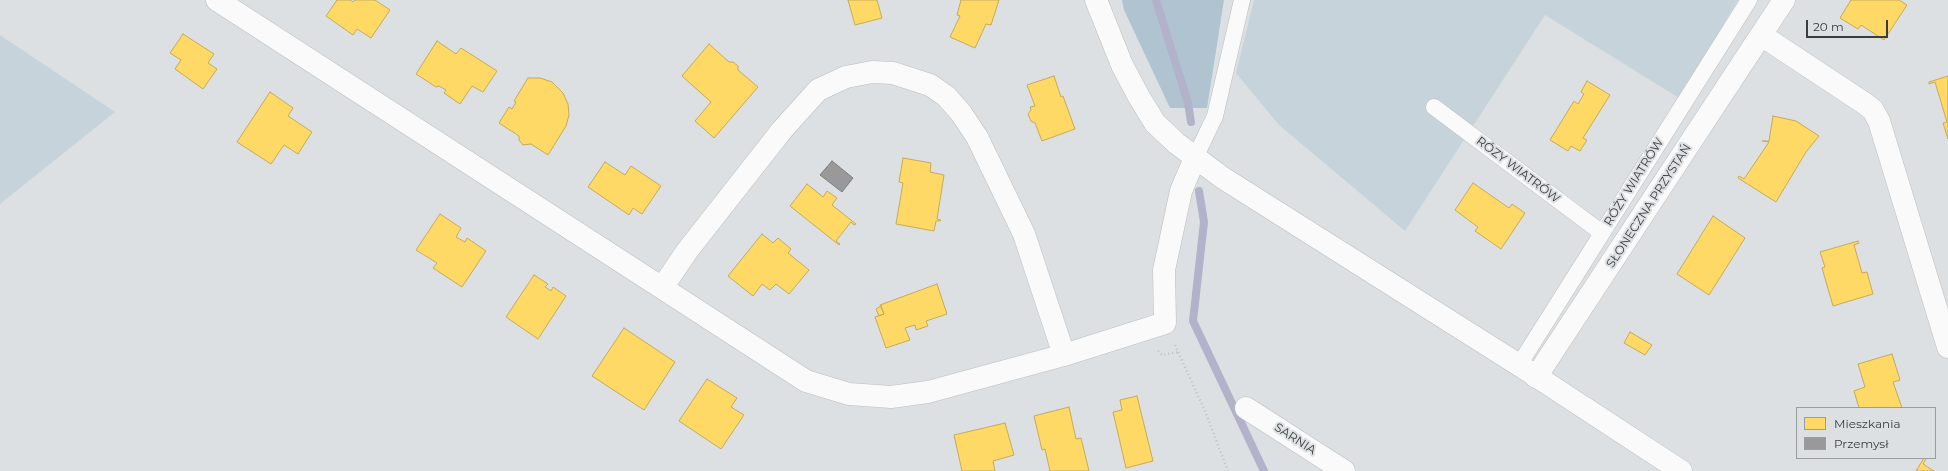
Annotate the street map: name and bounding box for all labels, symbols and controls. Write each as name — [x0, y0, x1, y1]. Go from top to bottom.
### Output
scale bar — [1808, 12, 1890, 38]
text: 20 m — [1813, 19, 1844, 34]
street label: RÓZY WIATRÓW — [1473, 134, 1563, 206]
street label: RÓŻY WIATRÓW — [1601, 135, 1667, 229]
street label: SŁONECZNA PRZYSTAŃ — [1604, 141, 1694, 271]
legend — [1796, 407, 1936, 459]
text: Mieszkania — [1834, 416, 1900, 431]
street label: SARNIA — [1272, 420, 1318, 458]
text: Przemysł — [1834, 436, 1889, 451]

